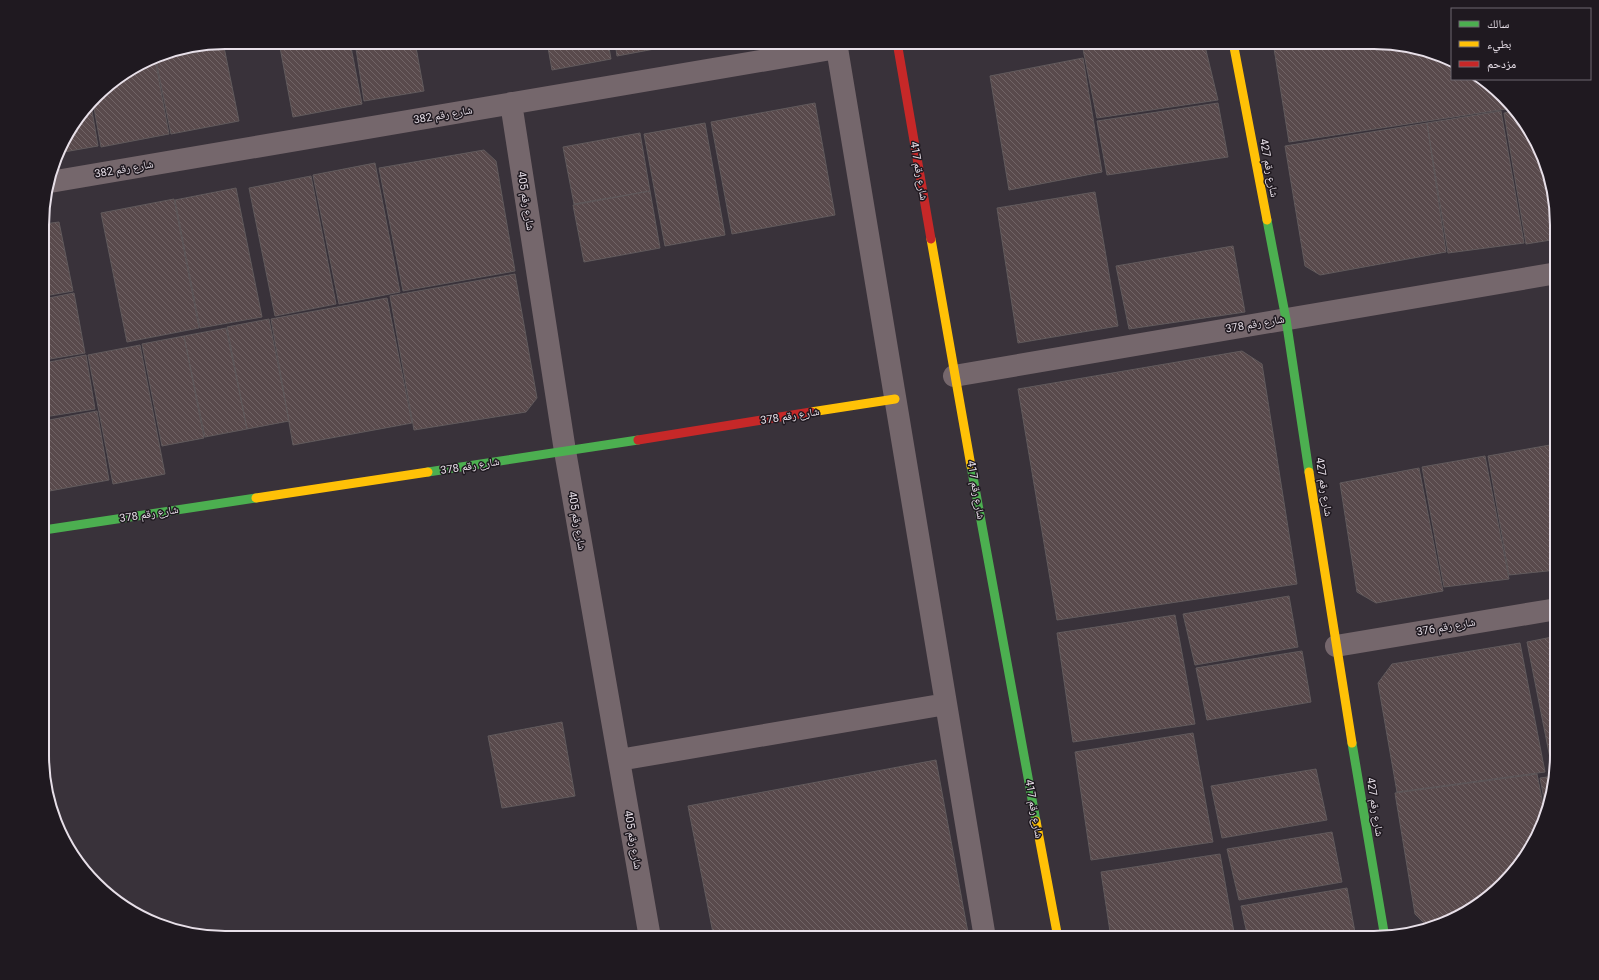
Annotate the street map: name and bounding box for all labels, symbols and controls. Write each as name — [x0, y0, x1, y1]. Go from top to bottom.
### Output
legend — [1451, 8, 1591, 80]
text: سالك — [1487, 17, 1509, 31]
text: بطيء — [1487, 37, 1511, 54]
text: مزدحم — [1487, 57, 1516, 72]
street label: شارع رقم 382 — [413, 103, 474, 128]
street label: شارع رقم 427 — [1256, 138, 1281, 199]
street label: شارع رقم 417 — [906, 141, 931, 202]
street label: شارع رقم 382 — [94, 157, 155, 182]
street label: شارع رقم 405 — [514, 171, 537, 232]
street label: شارع رقم 378 — [1225, 312, 1286, 337]
street label: شارع رقم 378 — [760, 405, 821, 428]
street label: شارع رقم 378 — [440, 455, 501, 478]
street label: شارع رقم 427 — [1312, 457, 1335, 518]
street label: شارع رقم 417 — [963, 460, 988, 521]
street label: شارع رقم 405 — [564, 491, 589, 552]
street label: شارع رقم 378 — [119, 503, 180, 526]
street label: شارع رقم 376 — [1416, 615, 1477, 640]
street label: شارع رقم 427 — [1363, 777, 1386, 838]
street label: شارع رقم 417 — [1021, 779, 1046, 840]
street label: شارع رقم 405 — [620, 810, 645, 871]

